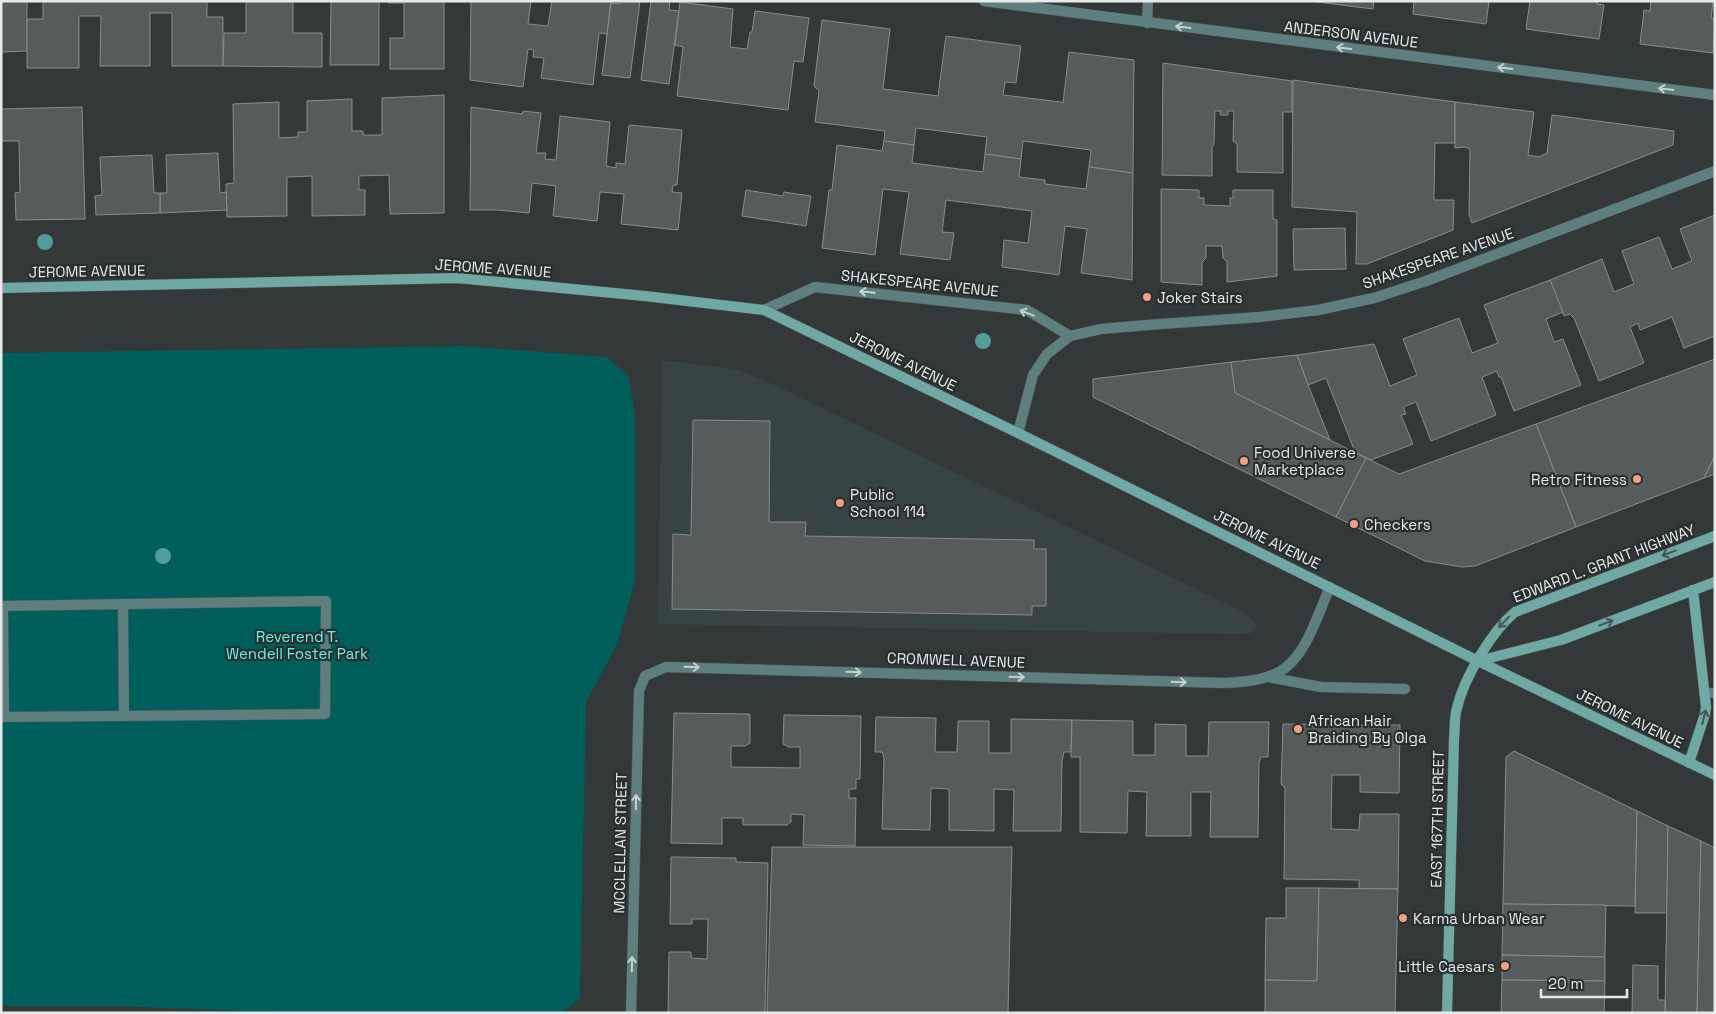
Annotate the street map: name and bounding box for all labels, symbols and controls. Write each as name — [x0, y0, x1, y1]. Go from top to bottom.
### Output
street label: ANDERSON AVENUE — [1283, 16, 1419, 52]
one-way arrow — [1175, 22, 1191, 32]
one-way arrow — [1336, 43, 1352, 53]
one-way arrow — [1498, 63, 1514, 73]
one-way arrow — [1659, 84, 1675, 94]
street label: SHAKESPEARE AVENUE — [1360, 223, 1516, 293]
street label: JEROME AVENUE — [434, 254, 552, 282]
street label: JEROME AVENUE — [28, 260, 146, 282]
street label: SHAKESPEARE AVENUE — [840, 265, 1000, 301]
one-way arrow — [859, 288, 875, 297]
place label: Joker Stairs — [1157, 288, 1243, 307]
marker: Joker Stairs — [1141, 291, 1153, 303]
one-way arrow — [1020, 307, 1035, 317]
street label: JEROME AVENUE — [846, 327, 960, 395]
place label: Food Universe Marketplace — [1254, 443, 1356, 479]
marker: Food Universe Marketplace — [1238, 455, 1250, 467]
place label: Retro Fitness — [1531, 470, 1627, 489]
marker: Retro Fitness — [1631, 473, 1643, 485]
place label: Public School 114 — [850, 485, 925, 521]
marker: Public School 114 — [834, 497, 846, 509]
street label: JEROME AVENUE — [1210, 505, 1324, 573]
place label: Checkers — [1364, 515, 1431, 534]
marker: Checkers — [1348, 518, 1360, 530]
street label: EDWARD L. GRANT HIGHWAY — [1510, 519, 1698, 607]
one-way arrow — [1662, 549, 1677, 558]
one-way arrow — [1498, 616, 1510, 629]
one-way arrow — [1598, 618, 1613, 627]
park label: Reverend T. Wendell Foster Park — [226, 627, 368, 663]
street label: CROMWELL AVENUE — [887, 648, 1025, 672]
one-way arrow — [684, 663, 700, 672]
one-way arrow — [846, 667, 862, 677]
one-way arrow — [1008, 672, 1025, 682]
one-way arrow — [1171, 677, 1187, 686]
street label: JEROME AVENUE — [1573, 684, 1687, 752]
one-way arrow — [1700, 709, 1709, 725]
place label: African Hair Braiding By Olga — [1308, 711, 1427, 747]
marker: African Hair Braiding By Olga — [1292, 723, 1304, 735]
street label: EAST 167TH STREET — [1426, 750, 1448, 888]
street label: MCCLELLAN STREET — [609, 772, 631, 914]
one-way arrow — [631, 794, 641, 810]
place label: Karma Urban Wear — [1413, 909, 1545, 928]
marker: Karma Urban Wear — [1397, 912, 1409, 924]
one-way arrow — [627, 956, 637, 972]
place label: Little Caesars — [1398, 957, 1495, 976]
marker: Little Caesars — [1499, 960, 1511, 972]
scale bar — [1541, 966, 1627, 998]
text: 20 m — [1548, 974, 1583, 993]

